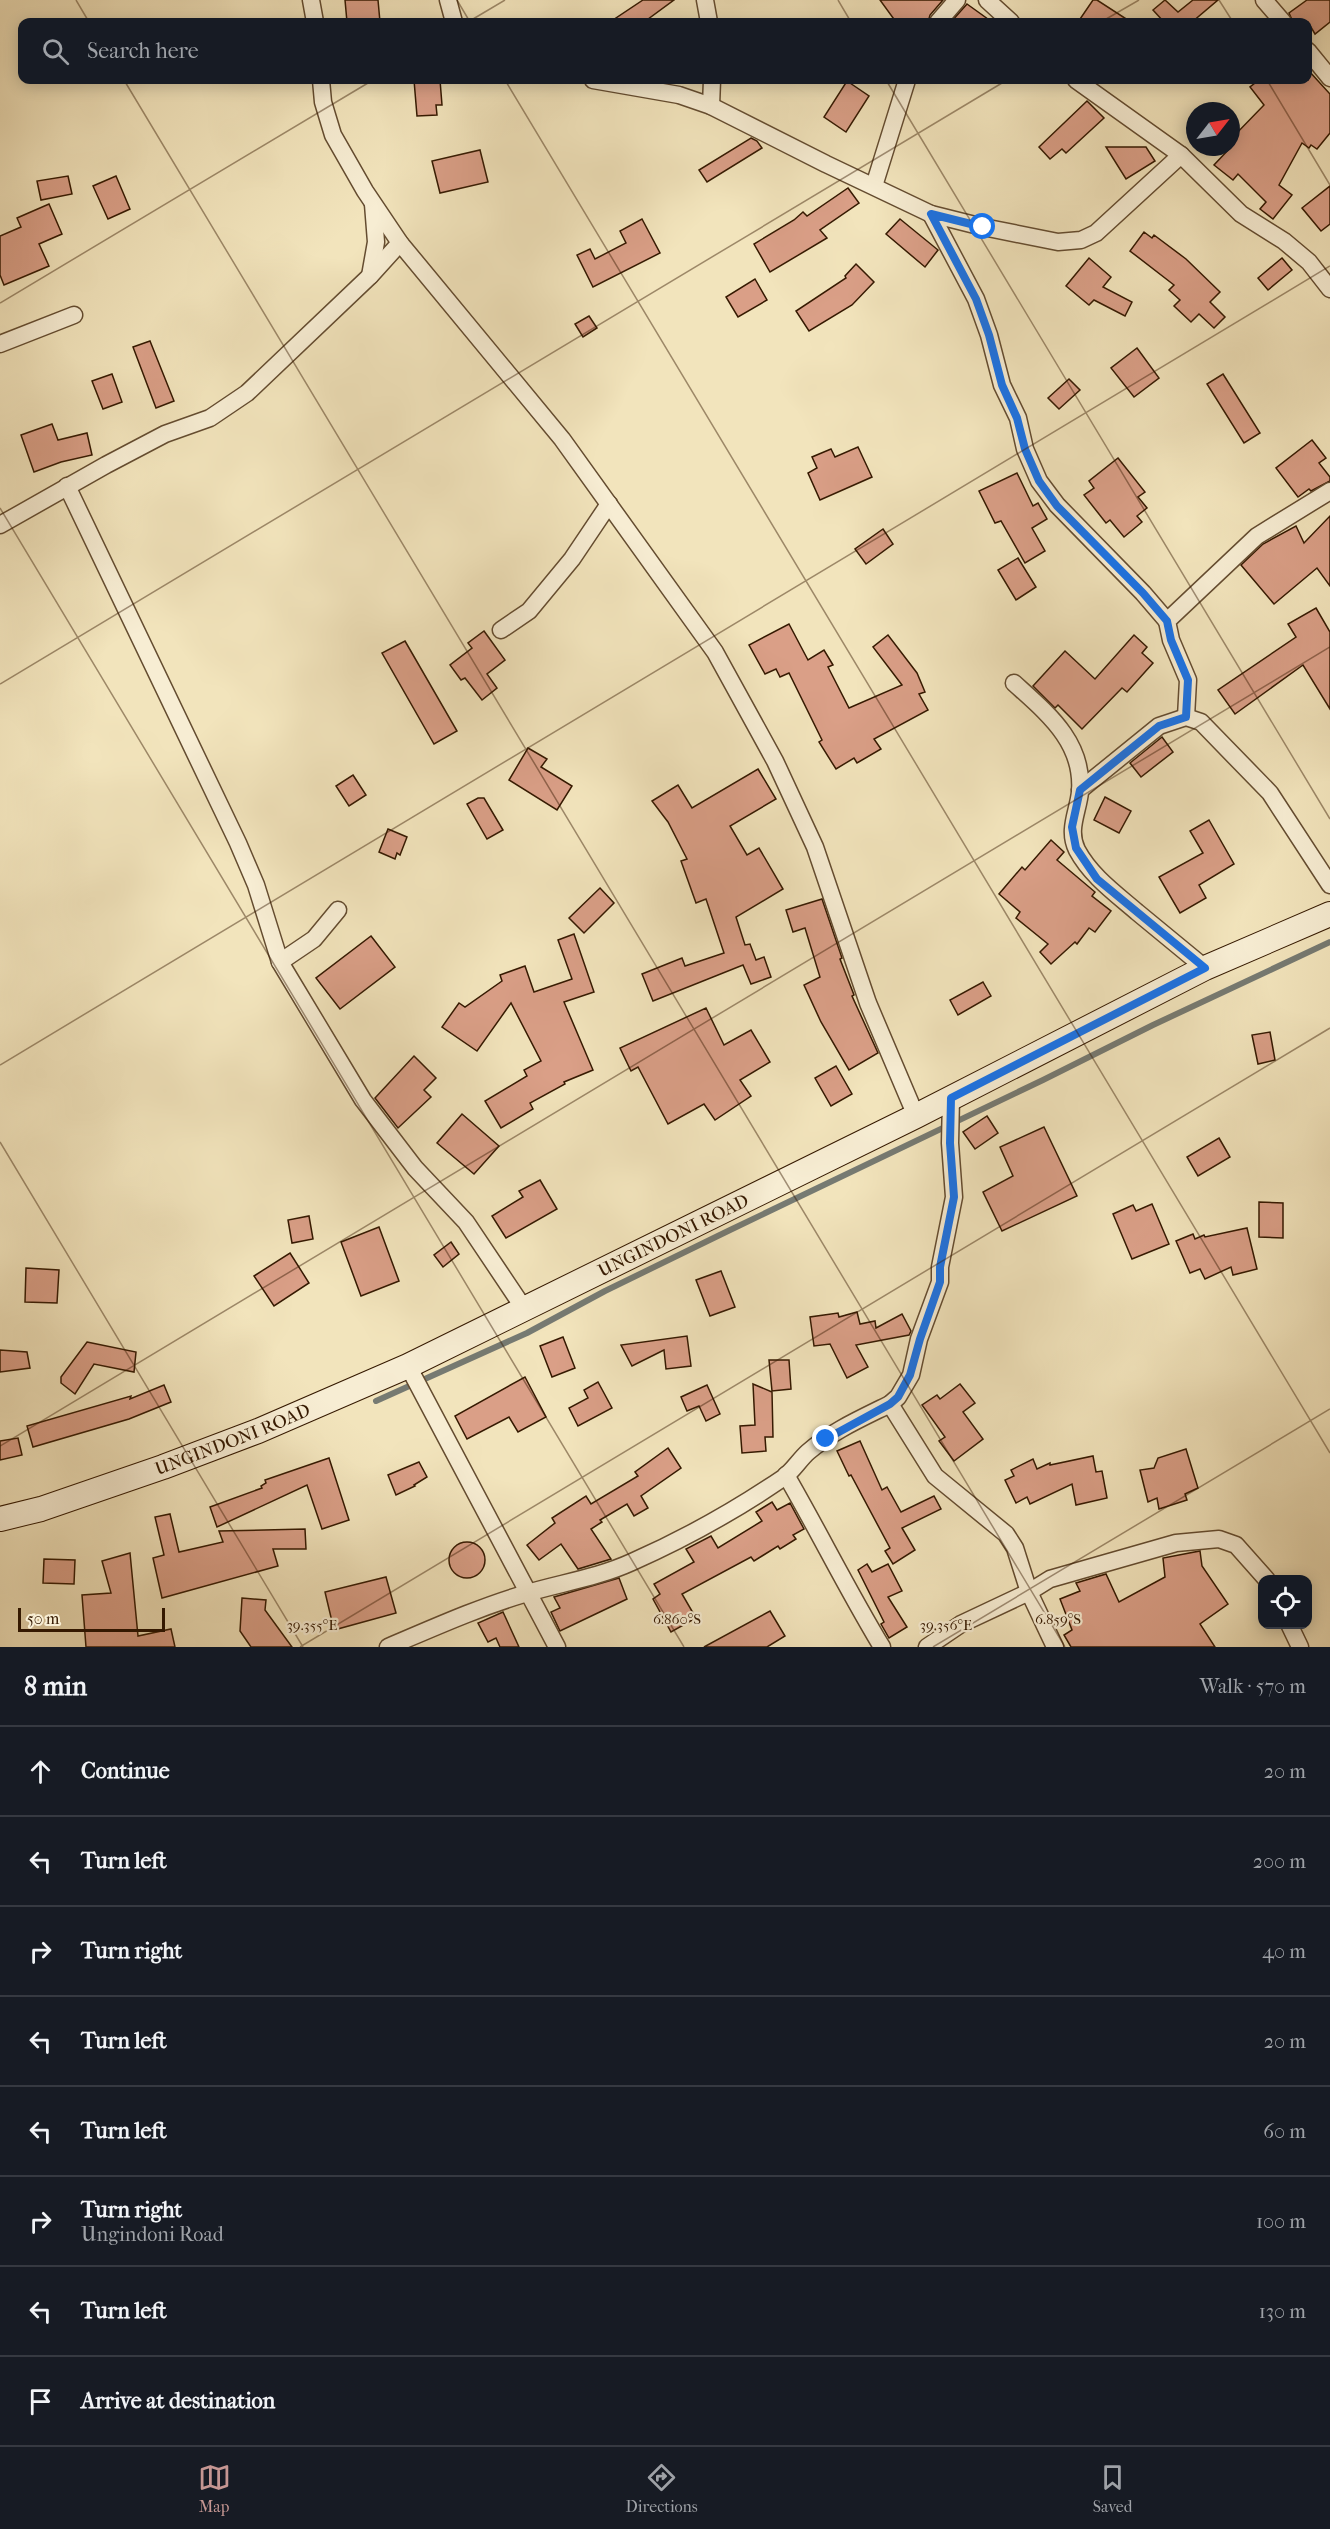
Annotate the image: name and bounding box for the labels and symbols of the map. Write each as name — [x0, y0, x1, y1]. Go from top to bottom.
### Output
north arrow — [1186, 102, 1240, 156]
route start — [969, 213, 995, 239]
street label: UNGINDONI ROAD — [595, 1190, 752, 1282]
street label: UNGINDONI ROAD — [152, 1400, 314, 1480]
route end — [812, 1425, 838, 1451]
scale bar — [18, 1605, 165, 1632]
text: 6.860°S — [653, 1610, 701, 1628]
text: 6.859°S — [1035, 1610, 1081, 1628]
text: 39.355°E — [287, 1616, 337, 1634]
text: 39.356°E — [920, 1616, 972, 1634]

